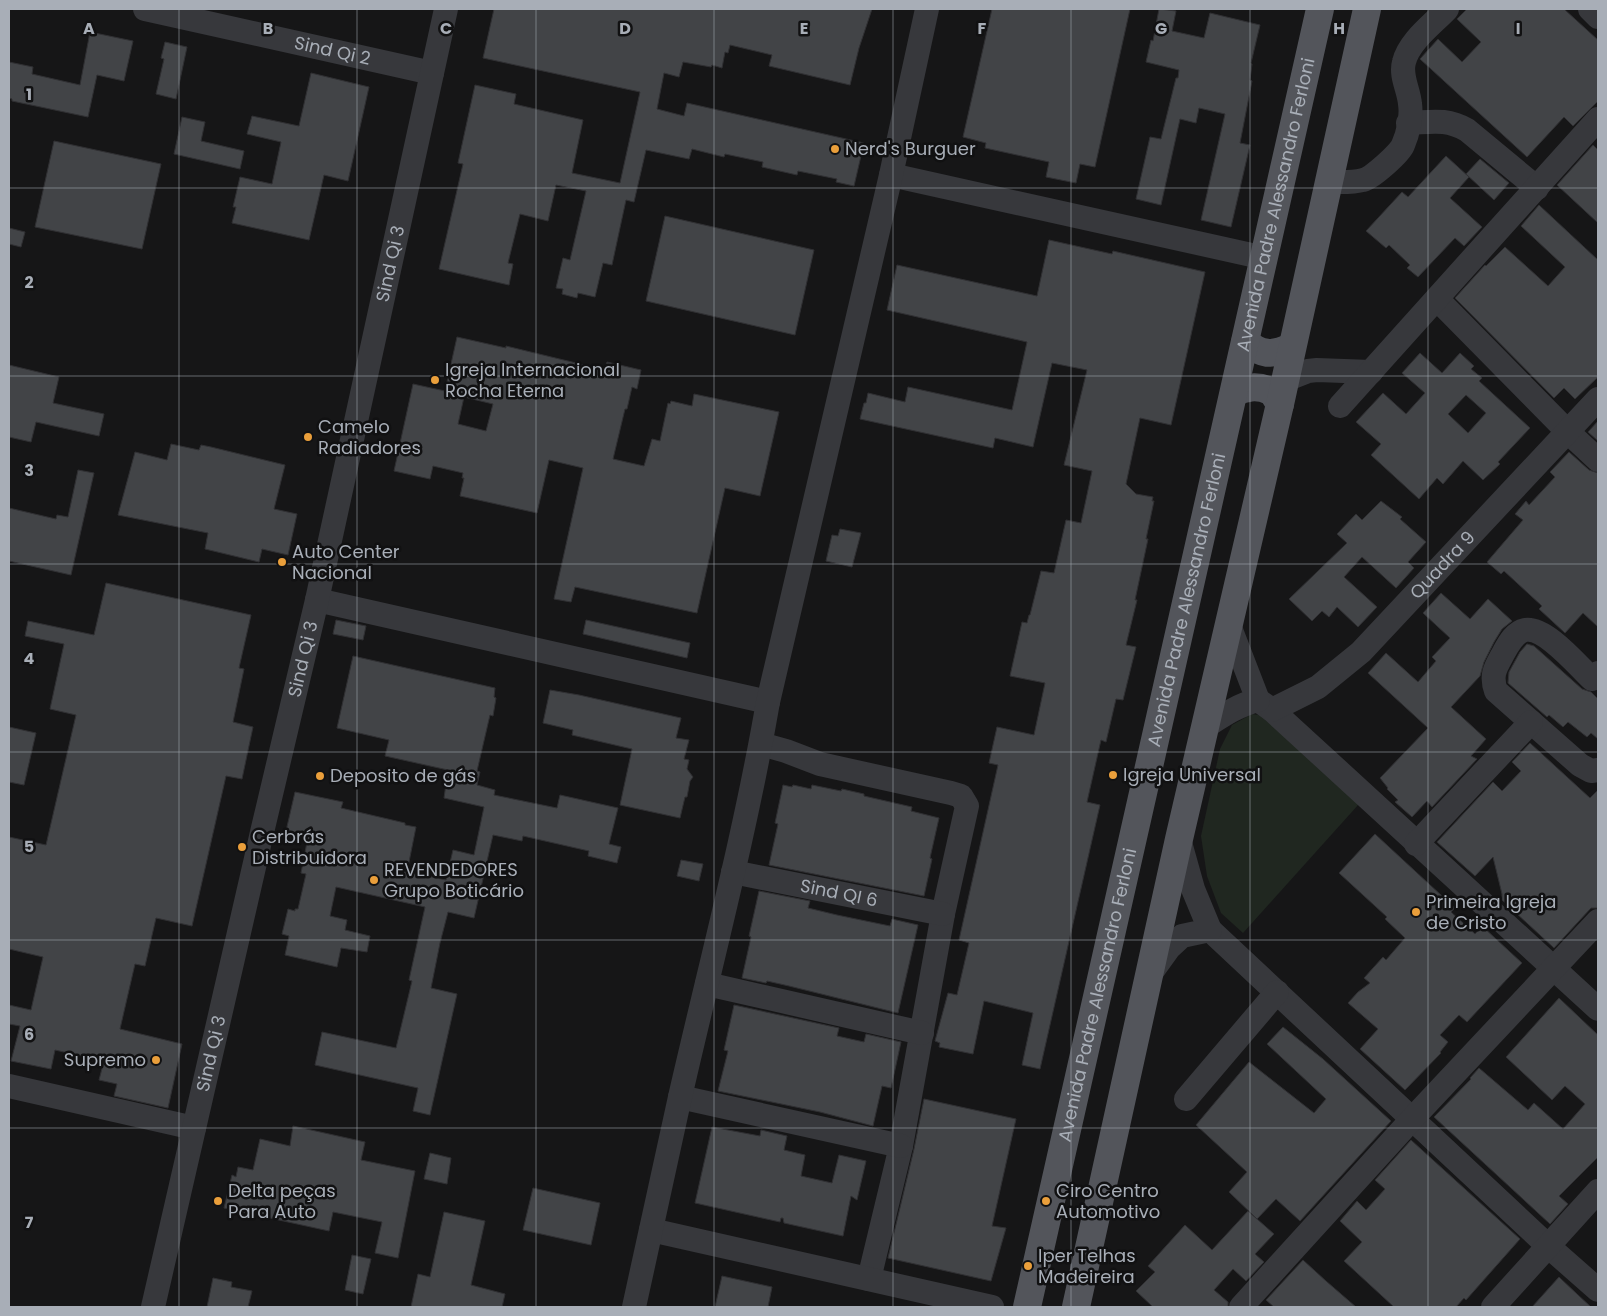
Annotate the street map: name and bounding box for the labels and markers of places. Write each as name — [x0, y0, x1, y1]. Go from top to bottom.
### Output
place label: Nerd's Burguer — [845, 136, 976, 161]
marker: Nerd's Burguer — [829, 143, 841, 155]
place label: Igreja Internacional Rocha Eterna — [445, 357, 620, 403]
marker: Igreja Internacional Rocha Eterna — [429, 374, 441, 386]
place label: Camelo Radiadores — [318, 414, 421, 460]
marker: Camelo Radiadores — [302, 431, 314, 443]
place label: Auto Center Nacional — [292, 539, 400, 585]
marker: Auto Center Nacional — [276, 556, 288, 568]
place label: Igreja Universal — [1123, 762, 1261, 787]
place label: Deposito de gás — [330, 763, 476, 788]
marker: Igreja Universal — [1107, 769, 1119, 781]
marker: Deposito de gás — [314, 770, 326, 782]
place label: Cerbrás Distribuidora — [252, 824, 367, 870]
marker: Cerbrás Distribuidora — [236, 841, 248, 853]
place label: REVENDEDORES Grupo Boticário — [384, 857, 524, 903]
marker: REVENDEDORES Grupo Boticário — [368, 874, 380, 886]
place label: Primeira Igreja de Cristo — [1426, 889, 1556, 935]
marker: Primeira Igreja de Cristo — [1410, 906, 1422, 918]
place label: Supremo — [64, 1047, 146, 1072]
marker: Supremo — [150, 1054, 162, 1066]
place label: Delta peças Para Auto — [228, 1178, 336, 1224]
place label: Ciro Centro Automotivo — [1056, 1178, 1160, 1224]
marker: Delta peças Para Auto — [212, 1195, 224, 1207]
marker: Ciro Centro Automotivo — [1040, 1195, 1052, 1207]
place label: Iper Telhas Madeireira — [1038, 1243, 1136, 1289]
marker: Iper Telhas Madeireira — [1022, 1260, 1034, 1272]

